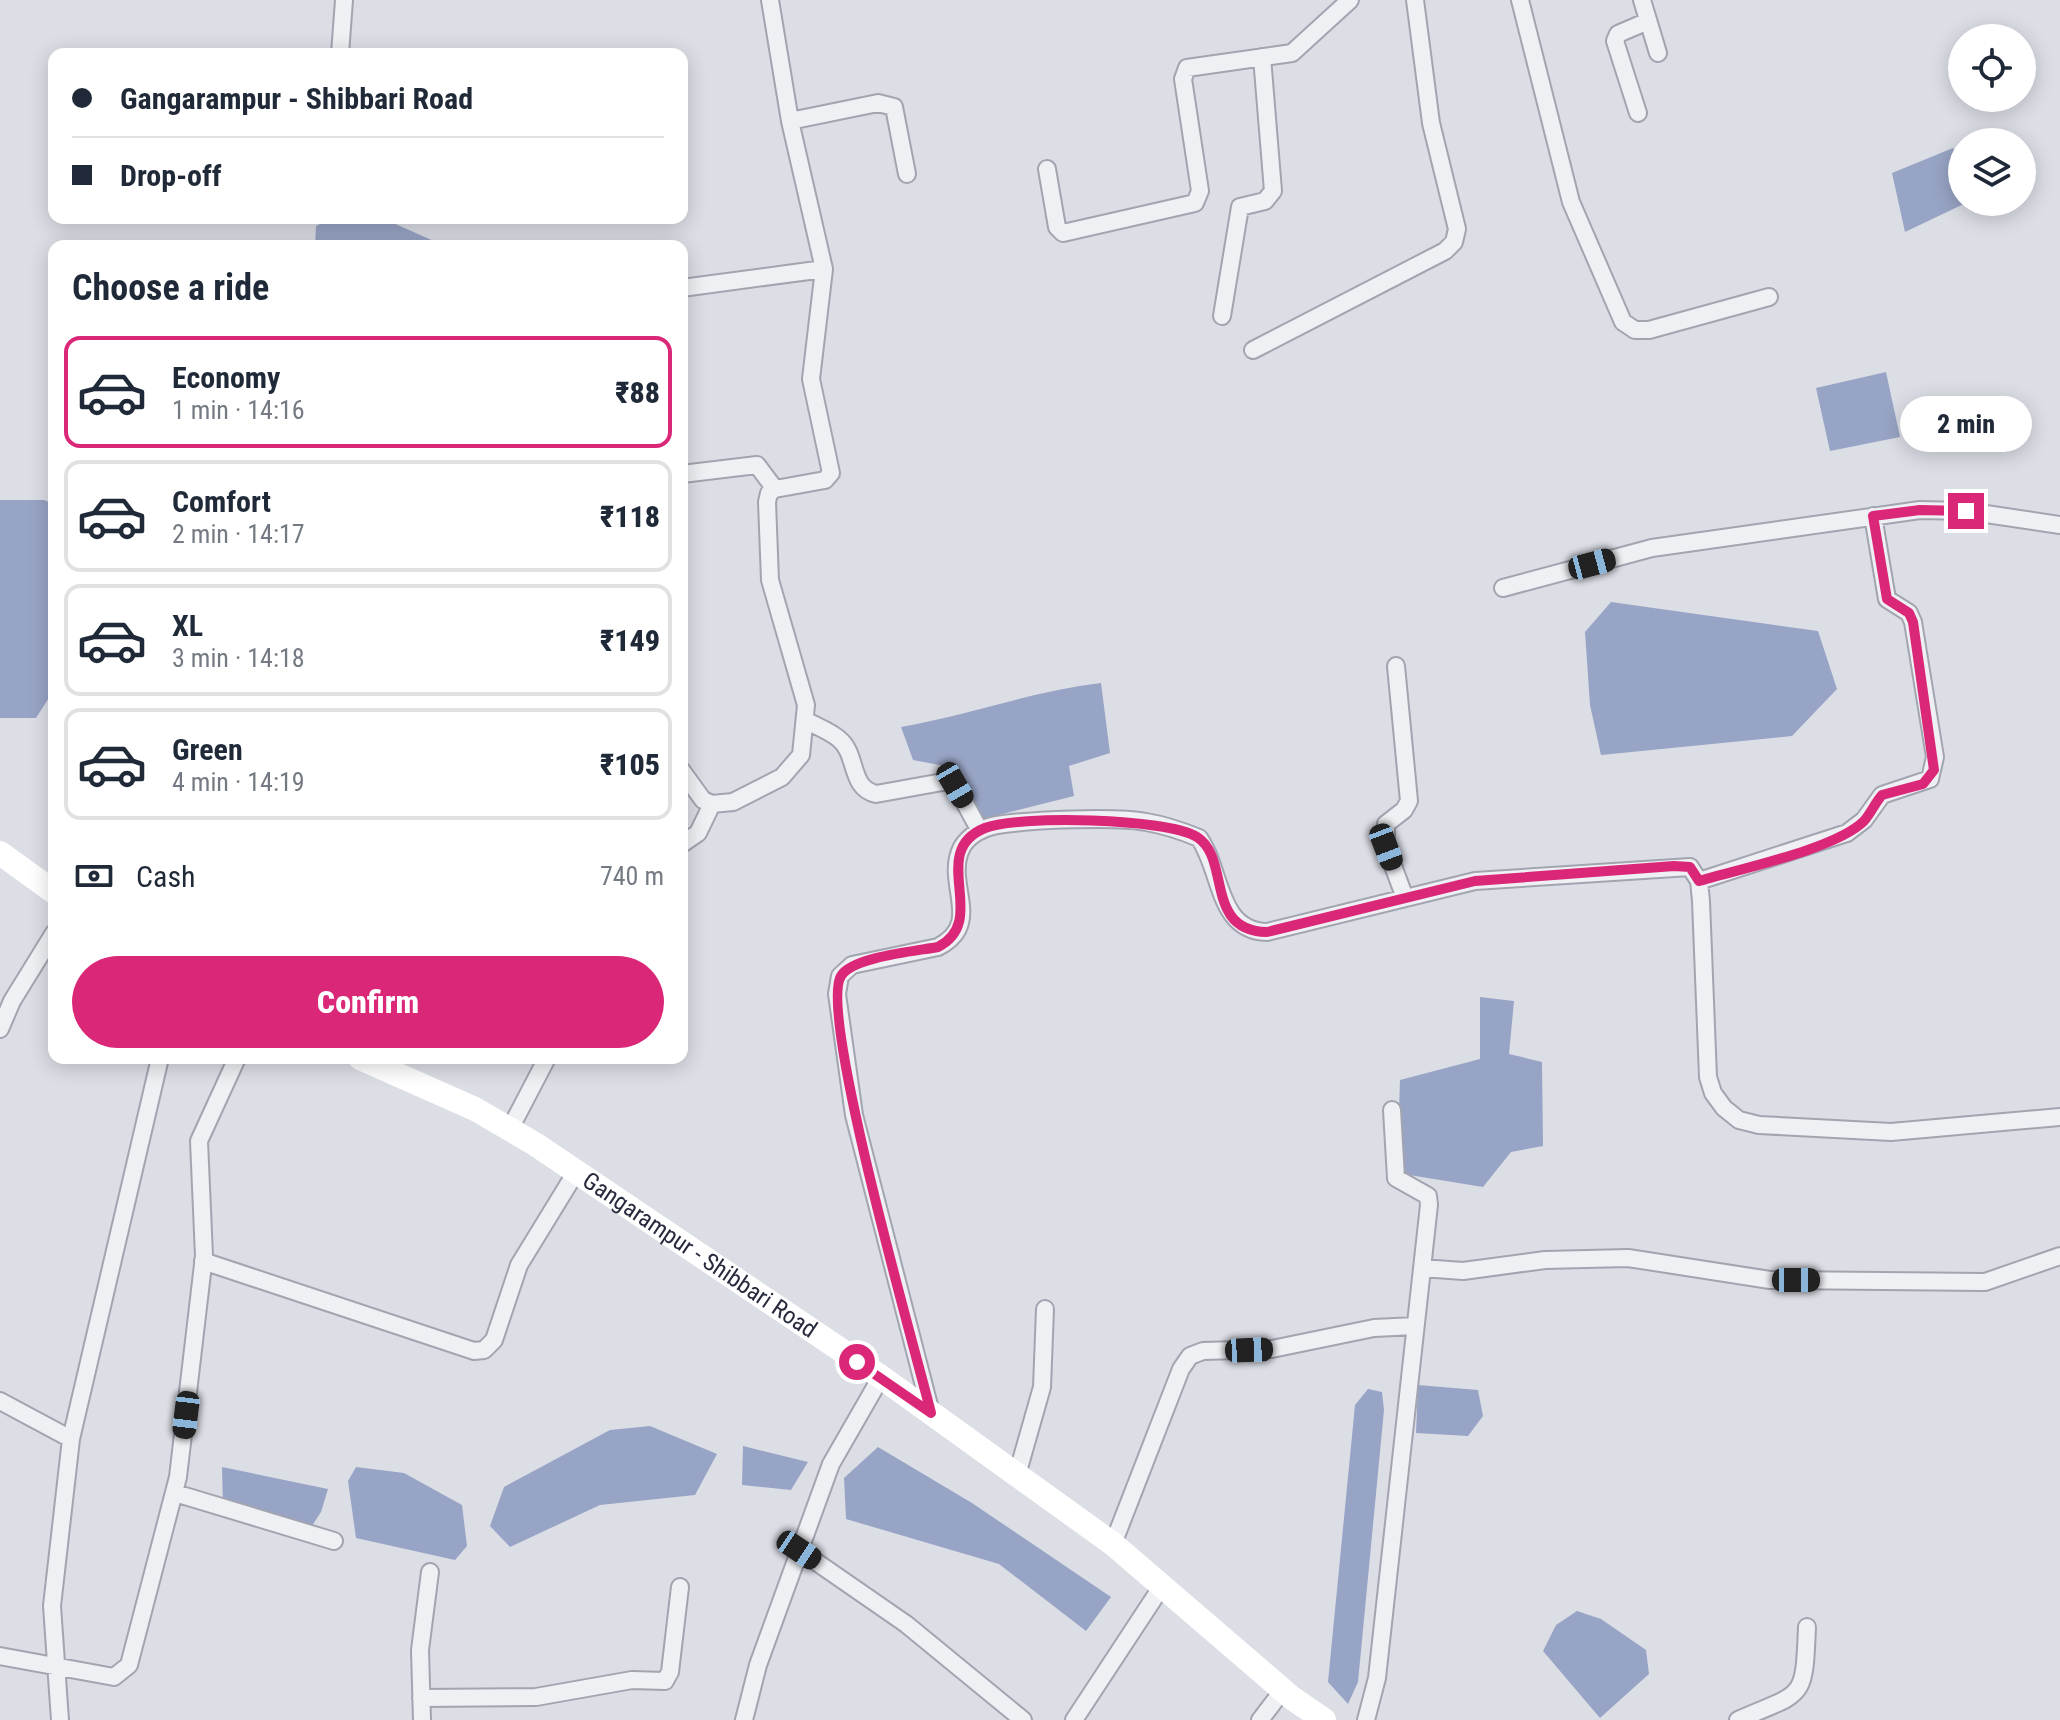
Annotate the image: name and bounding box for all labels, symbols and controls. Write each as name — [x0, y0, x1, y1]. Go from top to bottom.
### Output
map controls — [1948, 24, 2036, 216]
button: locate — [1948, 24, 2036, 112]
text: Gangarampur - Shibbari Road — [120, 81, 473, 116]
button: layers — [1948, 128, 2036, 216]
text: Drop-off — [120, 158, 222, 193]
text: Choose a ride — [72, 267, 269, 309]
icon: car — [76, 356, 148, 428]
text: Economy — [172, 360, 280, 395]
text: ₹88 — [615, 375, 660, 410]
text: 1 min · 14:16 — [172, 395, 305, 425]
callout: 2 min — [1900, 395, 2032, 451]
text: 2 min — [1937, 409, 1995, 439]
icon: car — [76, 480, 148, 552]
text: Comfort — [172, 484, 271, 519]
route end — [1948, 493, 1984, 529]
text: ₹118 — [600, 499, 660, 534]
text: 2 min · 14:17 — [172, 519, 305, 549]
car — [1566, 546, 1618, 582]
icon: car — [76, 604, 148, 676]
text: XL — [172, 608, 203, 643]
text: ₹149 — [600, 623, 660, 658]
text: 3 min · 14:18 — [172, 643, 305, 673]
icon: car — [76, 728, 148, 800]
text: Green — [172, 732, 243, 767]
text: ₹105 — [600, 747, 660, 782]
car — [933, 758, 977, 812]
text: 4 min · 14:19 — [172, 767, 305, 797]
car — [1366, 820, 1406, 874]
icon: cash — [72, 854, 116, 898]
text: Cash — [136, 859, 196, 894]
text: 740 m — [600, 861, 664, 891]
button: Confirm — [72, 956, 664, 1048]
street label: Gangarampur - Shibbari Road — [578, 1166, 822, 1344]
car — [1772, 1268, 1820, 1292]
car — [1225, 1337, 1273, 1363]
route start — [839, 1344, 875, 1380]
car — [171, 1390, 201, 1440]
car — [772, 1527, 826, 1573]

